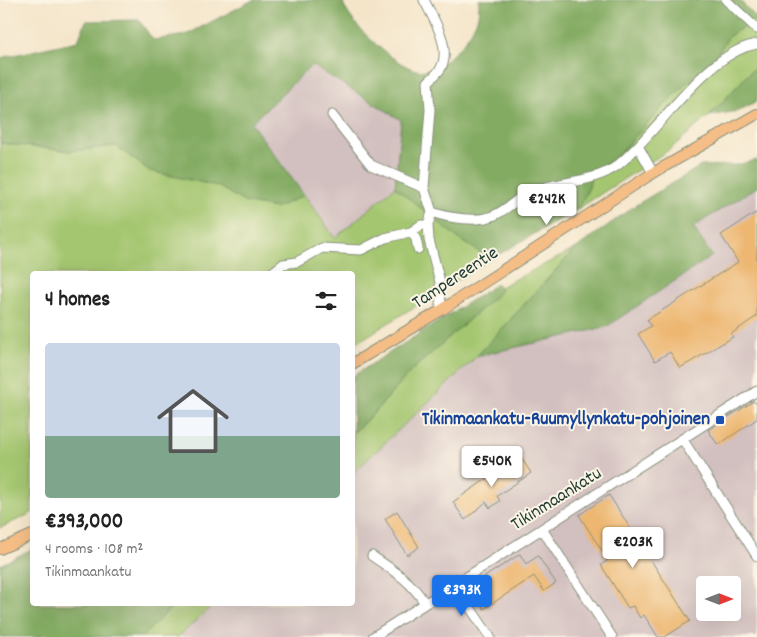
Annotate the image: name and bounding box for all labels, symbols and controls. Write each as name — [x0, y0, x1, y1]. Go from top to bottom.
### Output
pin: €242K — [512, 184, 582, 226]
text: €242K — [529, 188, 565, 211]
street label: Tampereentie — [408, 241, 504, 317]
text: 4 homes — [45, 286, 110, 316]
icon: filters — [312, 287, 340, 315]
icon: home — [148, 376, 238, 466]
place label: Tikinmaankatu-Ruumyllynkatu-pohjoinen — [422, 407, 710, 434]
marker: Tikinmaankatu-Ruumyllynkatu-pohjoinen — [714, 414, 726, 426]
pin: €540K — [457, 446, 527, 488]
text: €540K — [472, 450, 512, 473]
street label: Tikinmaankatu — [506, 461, 608, 539]
text: €393,000 — [45, 508, 123, 538]
pin: €203K — [598, 526, 668, 569]
text: €203K — [613, 531, 653, 554]
text: 4 rooms · 108 m² — [45, 538, 143, 561]
text: Tikinmaankatu — [45, 561, 131, 584]
pin: €393K — [427, 574, 497, 617]
north arrow — [696, 576, 741, 621]
map controls — [696, 576, 741, 621]
text: €393K — [443, 579, 481, 602]

